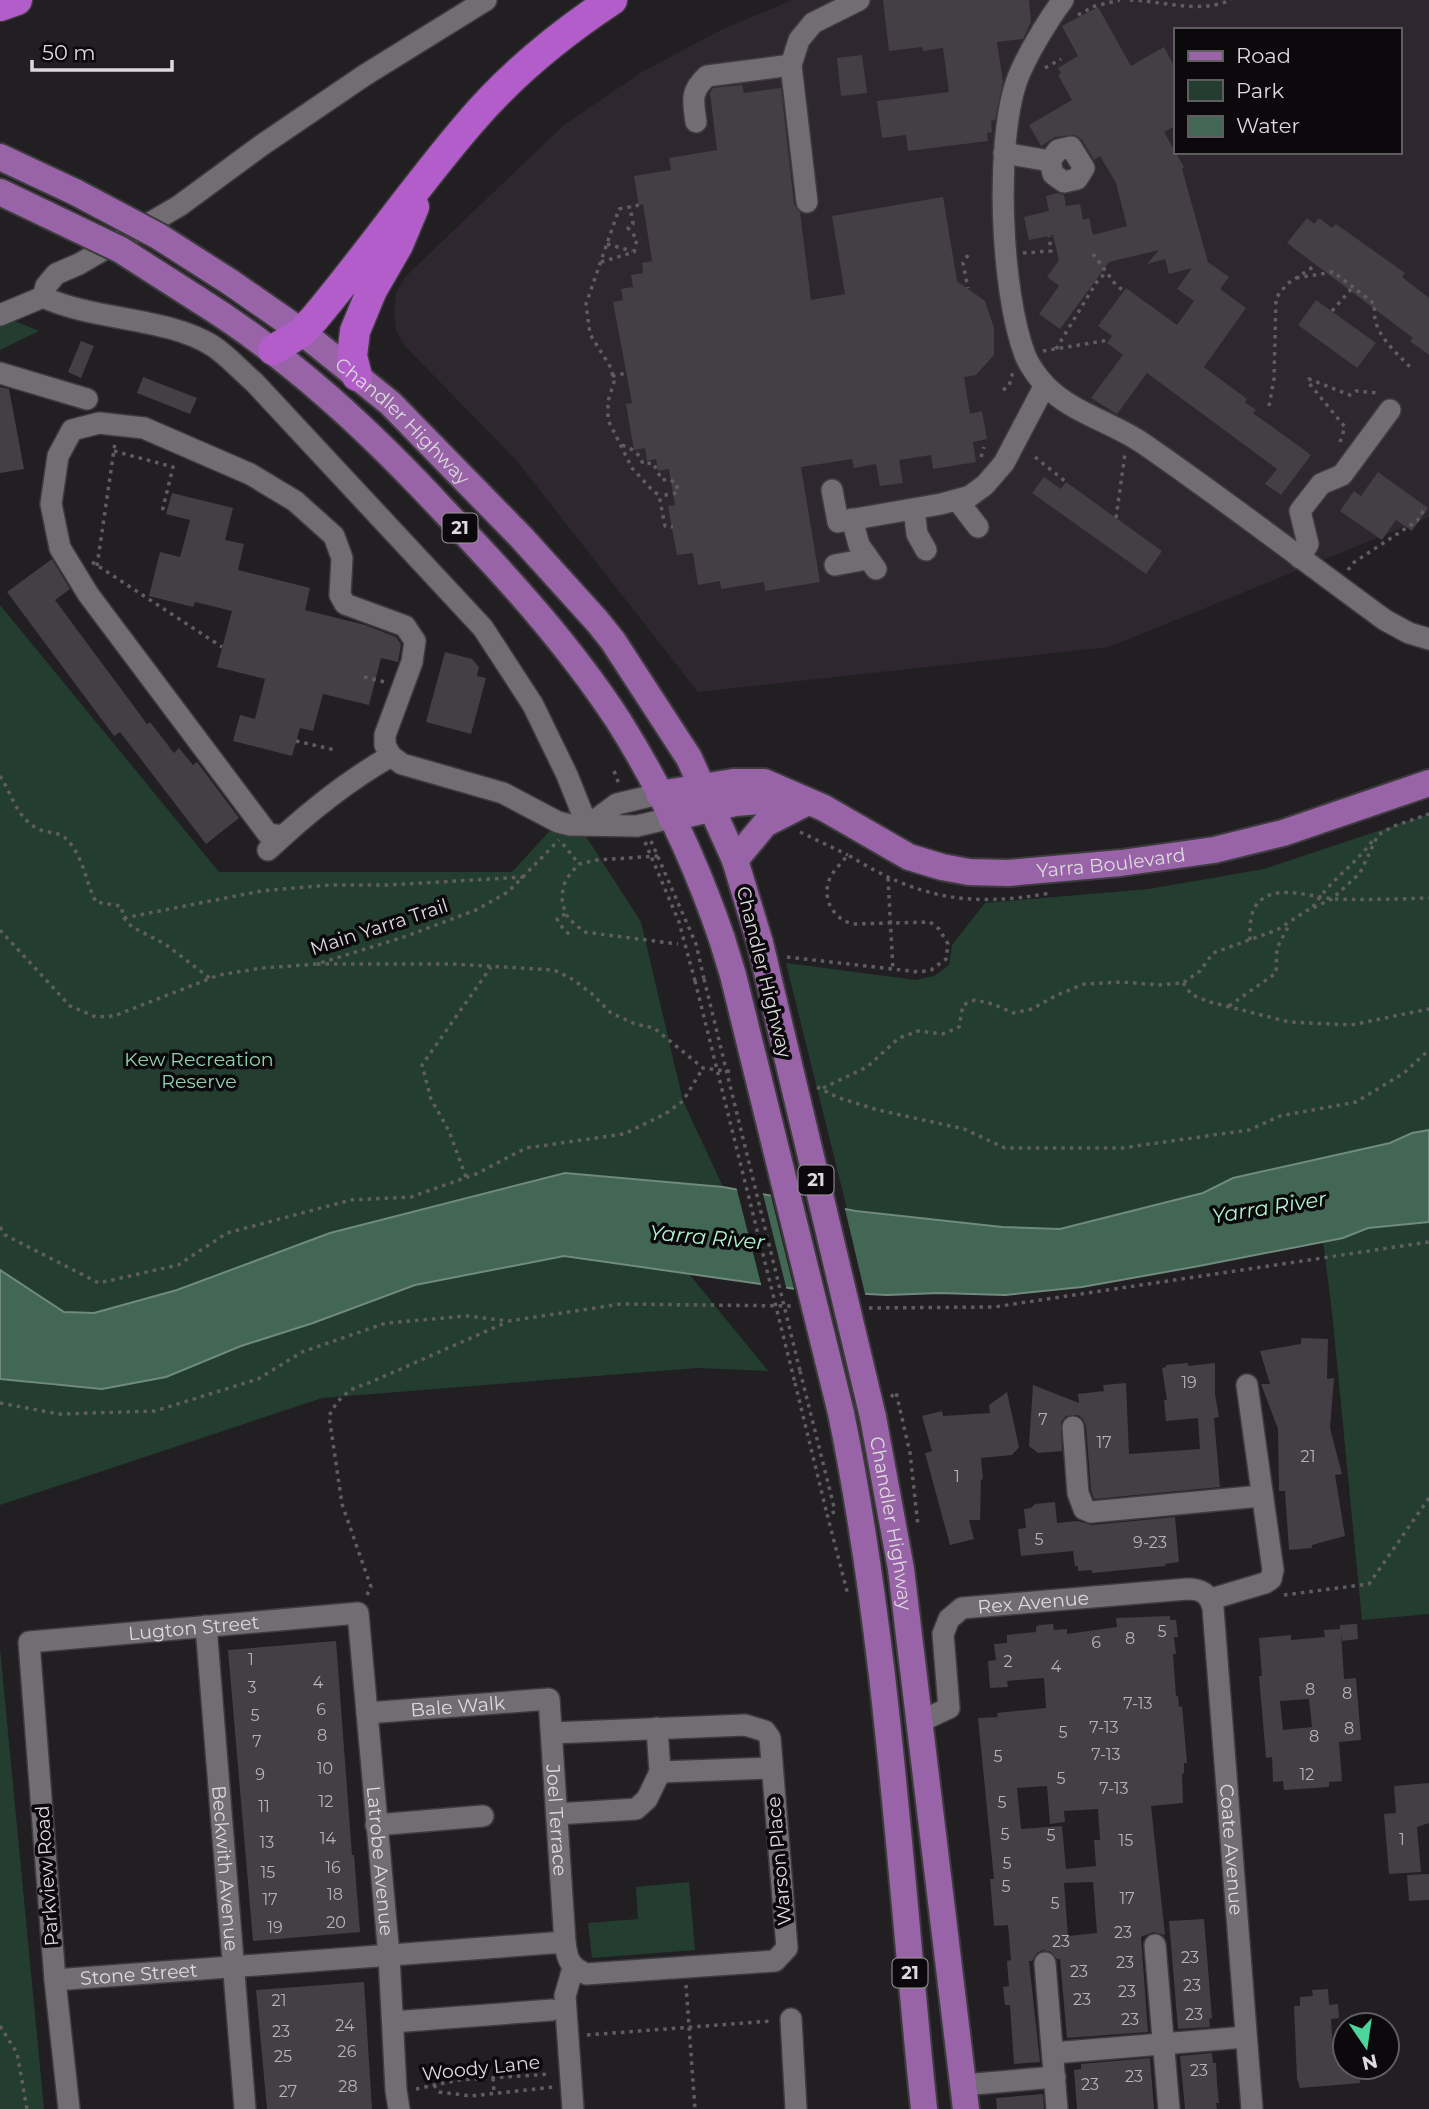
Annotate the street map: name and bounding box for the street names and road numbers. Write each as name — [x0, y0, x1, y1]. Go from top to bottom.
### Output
street label: Chandler Highway — [331, 352, 475, 490]
road number: 21 — [442, 514, 477, 542]
street label: Yarra Boulevard — [1036, 843, 1187, 882]
street label: Chandler Highway — [732, 884, 797, 1061]
street label: Main Yarra Trail — [307, 894, 451, 960]
road number: 21 — [798, 1166, 834, 1195]
street label: Chandler Highway — [865, 1434, 917, 1612]
street label: Rex Avenue — [977, 1586, 1090, 1618]
street label: Lugton Street — [127, 1610, 260, 1645]
street label: Bale Walk — [410, 1691, 507, 1721]
street label: Joel Terrace — [542, 1763, 572, 1877]
street label: Coate Avenue — [1215, 1783, 1248, 1916]
street label: Beckwith Avenue — [207, 1784, 244, 1952]
street label: Latrobe Avenue — [362, 1785, 399, 1937]
street label: Warson Place — [762, 1795, 796, 1927]
street label: Parkview Road — [31, 1805, 63, 1947]
street label: Stone Street — [79, 1958, 199, 1990]
road number: 21 — [892, 1958, 928, 1987]
street label: Woody Lane — [421, 2050, 541, 2086]

